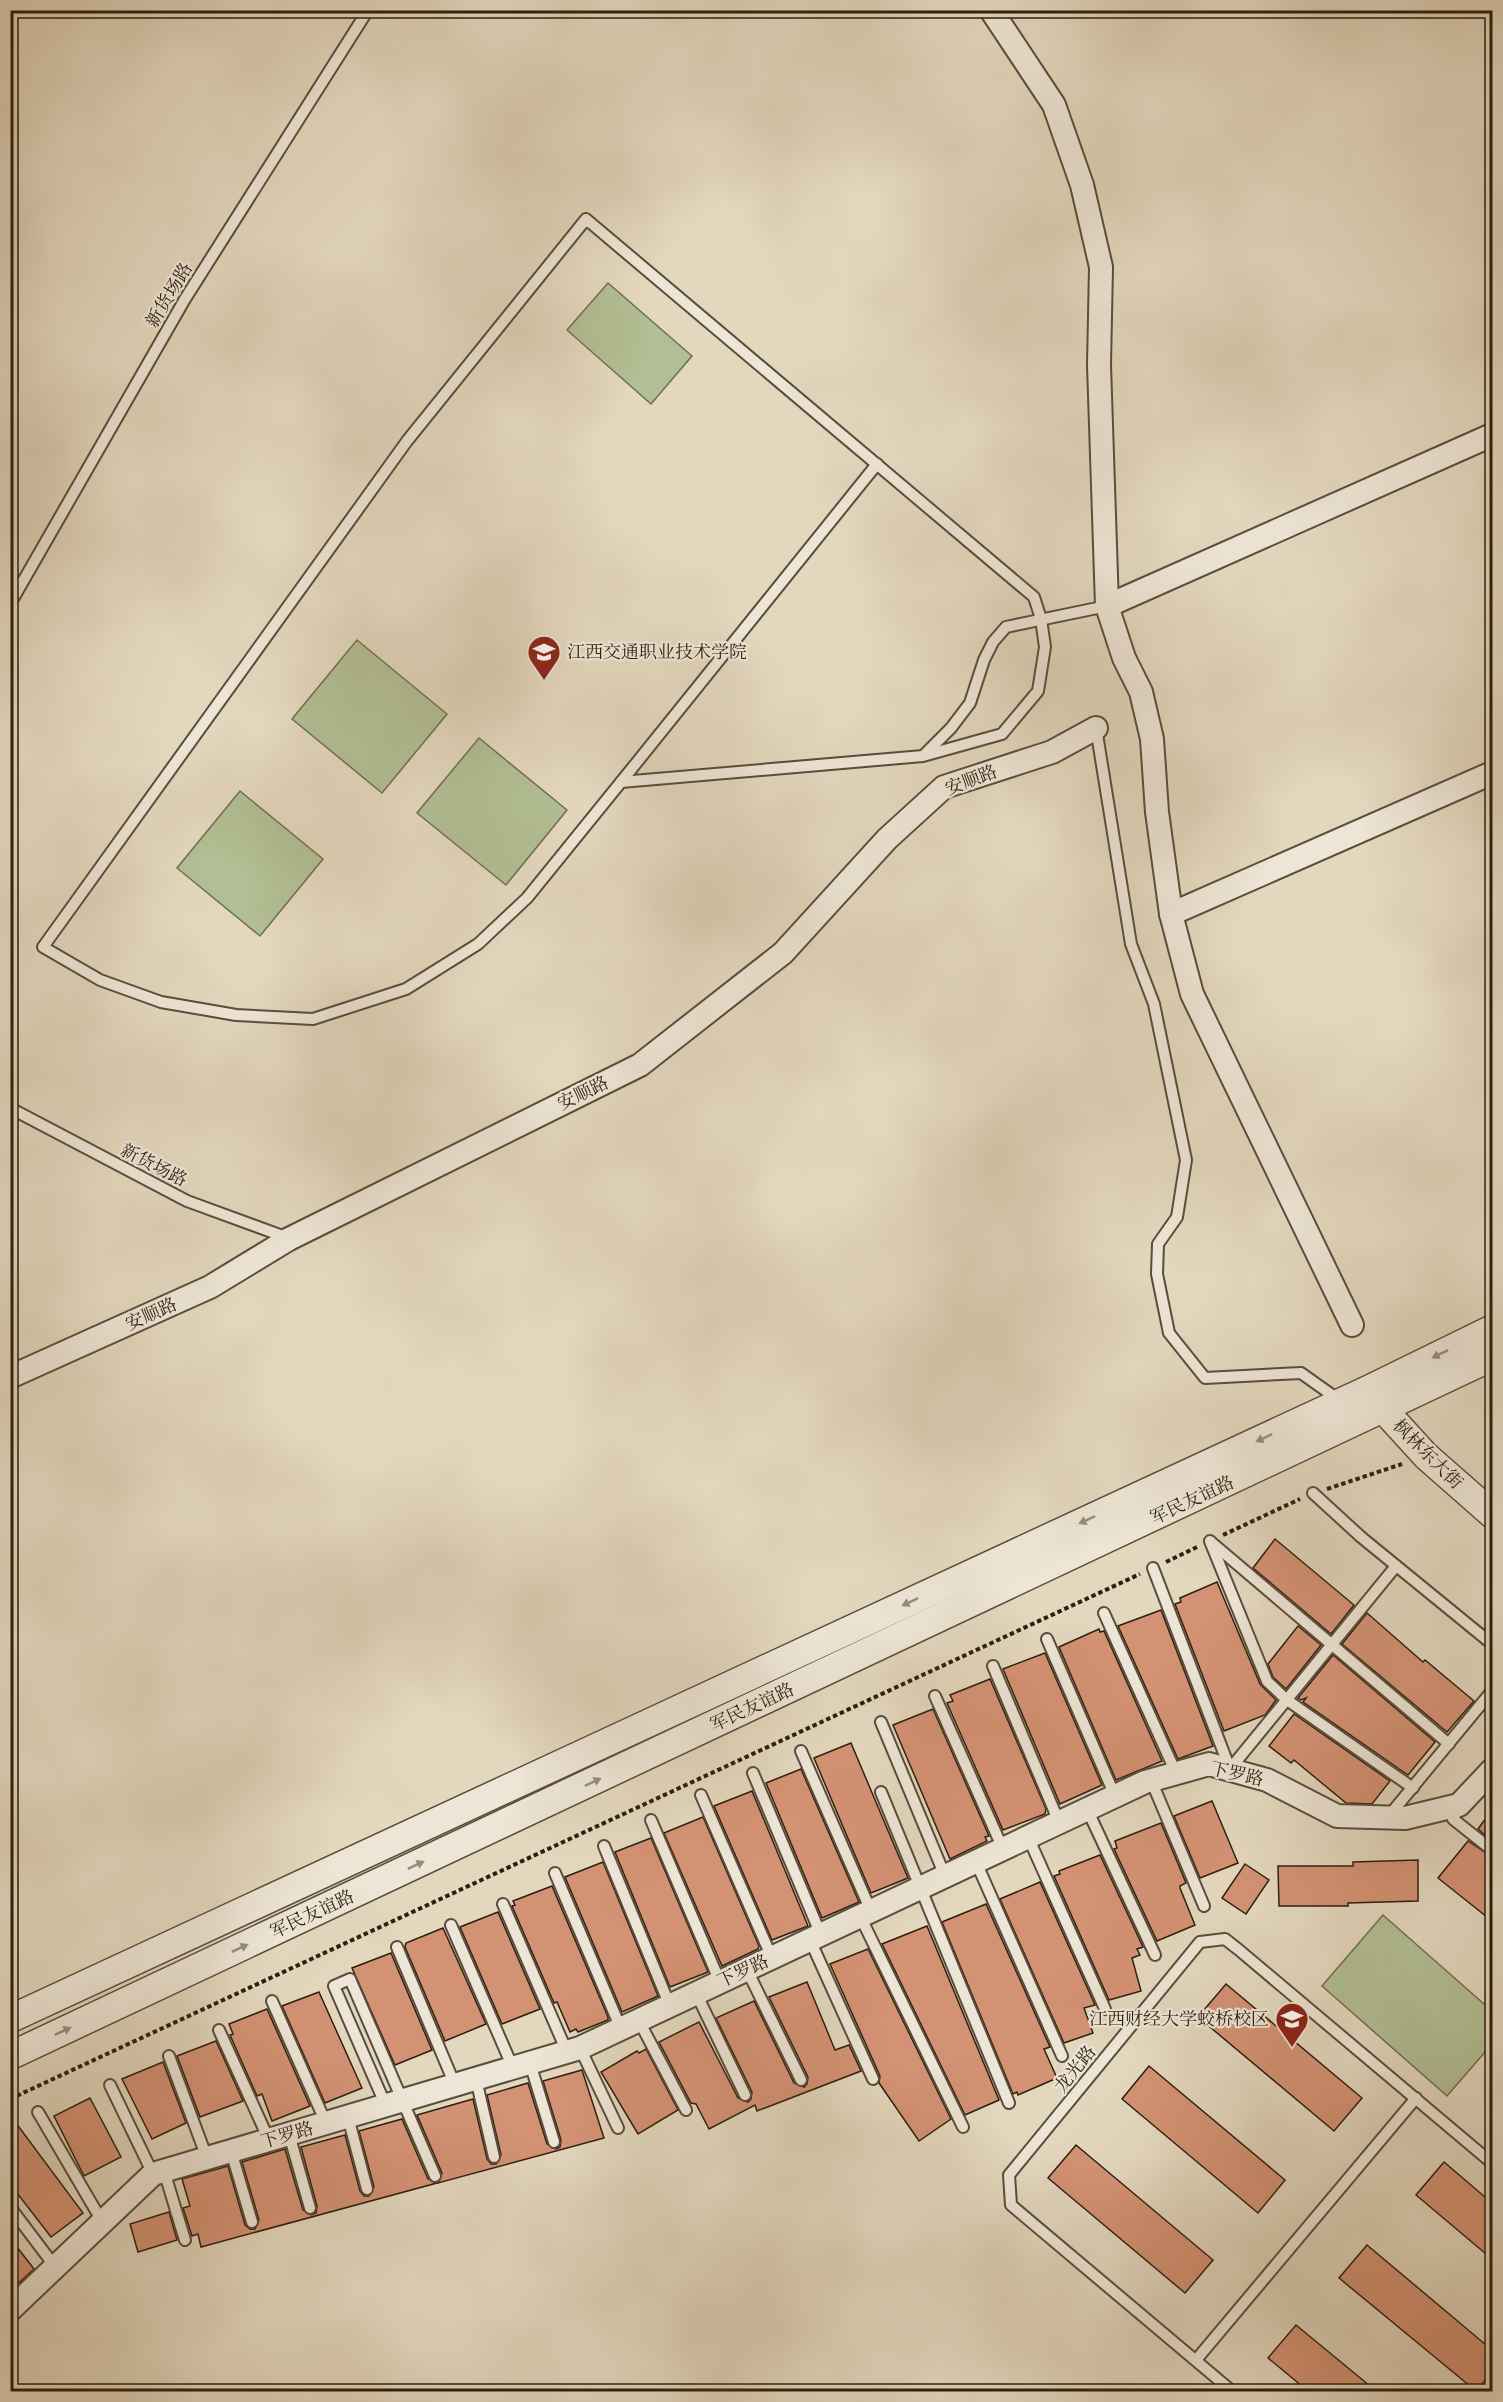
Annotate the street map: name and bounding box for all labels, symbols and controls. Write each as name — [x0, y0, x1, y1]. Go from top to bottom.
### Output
street label: 新货场路 — [141, 258, 197, 332]
school or university icon: 江西交通职业技术学院 — [526, 634, 562, 681]
place label: 江西交通职业技术学院 — [567, 641, 747, 663]
street label: 安顺路 — [942, 760, 1000, 800]
street label: 安顺路 — [554, 1071, 612, 1115]
street label: 新货场路 — [117, 1139, 191, 1191]
street label: 安顺路 — [122, 1293, 180, 1335]
one-way arrow — [1431, 1350, 1448, 1359]
street label: 枫林东大街 — [1388, 1414, 1468, 1494]
one-way arrow — [1254, 1433, 1272, 1443]
street label: 军民友谊路 — [1147, 1471, 1237, 1529]
one-way arrow — [1077, 1515, 1095, 1525]
one-way arrow — [902, 1598, 919, 1607]
street label: 军民友谊路 — [707, 1678, 797, 1736]
street label: 下罗路 — [1208, 1757, 1266, 1791]
one-way arrow — [584, 1777, 602, 1787]
one-way arrow — [408, 1861, 425, 1870]
street label: 军民友谊路 — [267, 1885, 357, 1943]
one-way arrow — [231, 1944, 248, 1953]
street label: 下罗路 — [714, 1950, 772, 1992]
school or university icon: 江西财经大学蛟桥校区 — [1274, 2001, 1310, 2048]
place label: 江西财经大学蛟桥校区 — [1089, 2008, 1269, 2030]
one-way arrow — [55, 2027, 72, 2036]
street label: 龙光路 — [1049, 2041, 1101, 2097]
street label: 下罗路 — [258, 2117, 316, 2153]

